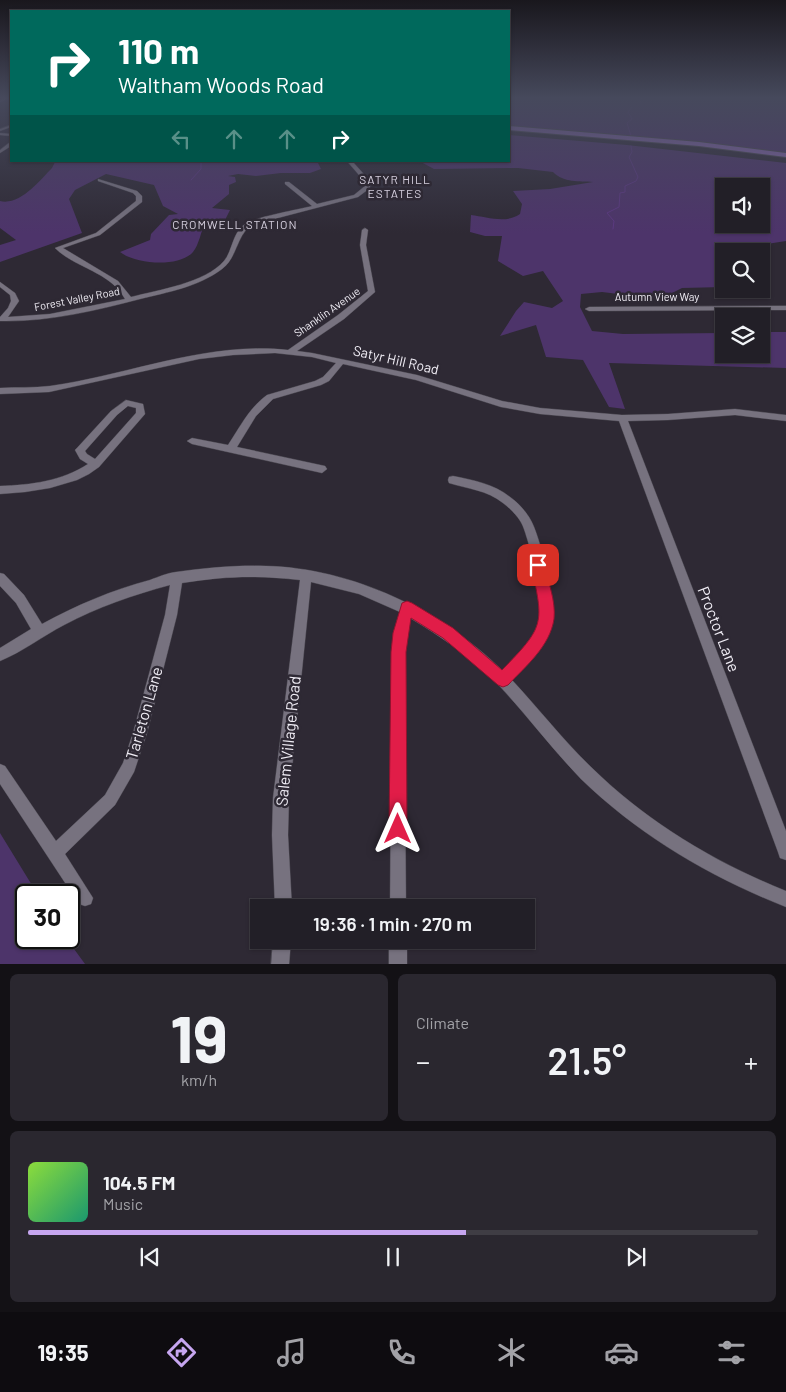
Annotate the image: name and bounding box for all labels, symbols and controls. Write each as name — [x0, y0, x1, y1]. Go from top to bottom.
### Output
text: 110 m — [118, 29, 199, 71]
icon: right — [35, 30, 100, 95]
text: Waltham Woods Road — [118, 71, 324, 97]
icon: left — [167, 125, 195, 153]
icon: ahead — [220, 125, 248, 153]
icon: ahead — [273, 125, 301, 153]
icon: right — [326, 125, 354, 153]
district label: SATYR HILL ESTATES — [359, 172, 431, 200]
map controls — [715, 178, 770, 363]
button: sound — [715, 178, 770, 233]
district label: CROMWELL STATION — [172, 217, 298, 231]
button: search — [715, 243, 770, 298]
street label: Forest Valley Road — [33, 284, 121, 313]
street label: Shanklin Avenue — [291, 284, 362, 339]
street label: Autumn View Way — [615, 290, 699, 303]
button: layers — [715, 308, 770, 363]
street label: Satyr Hill Road — [352, 341, 441, 378]
pin — [517, 544, 559, 586]
icon: arrive — [524, 551, 552, 579]
street label: Proctor Lane — [694, 583, 744, 674]
street label: Tarleton Lane — [121, 664, 166, 761]
street label: Salem Village Road — [271, 675, 304, 807]
position arrow — [371, 802, 423, 854]
speed limit sign: 30 — [15, 884, 80, 949]
text: 19:36 · 1 min · 270 m — [313, 912, 472, 935]
text: 19 — [170, 998, 228, 1076]
text: Climate — [416, 1013, 469, 1032]
text: 21.5° — [548, 1037, 626, 1083]
text: − — [416, 1044, 430, 1078]
text: + — [744, 1044, 758, 1078]
text: km/h — [181, 1070, 217, 1089]
text: 104.5 FM — [103, 1171, 175, 1194]
text: Music — [103, 1194, 143, 1213]
icon: previous — [136, 1243, 164, 1271]
icon: pause — [379, 1243, 407, 1271]
icon: next — [622, 1243, 650, 1271]
icon: directions — [164, 1335, 199, 1370]
icon: music — [274, 1335, 309, 1370]
icon: phone — [384, 1335, 419, 1370]
icon: climate — [494, 1335, 529, 1370]
icon: car — [604, 1335, 639, 1370]
icon: filters — [714, 1335, 749, 1370]
text: 19:35 — [37, 1339, 89, 1365]

